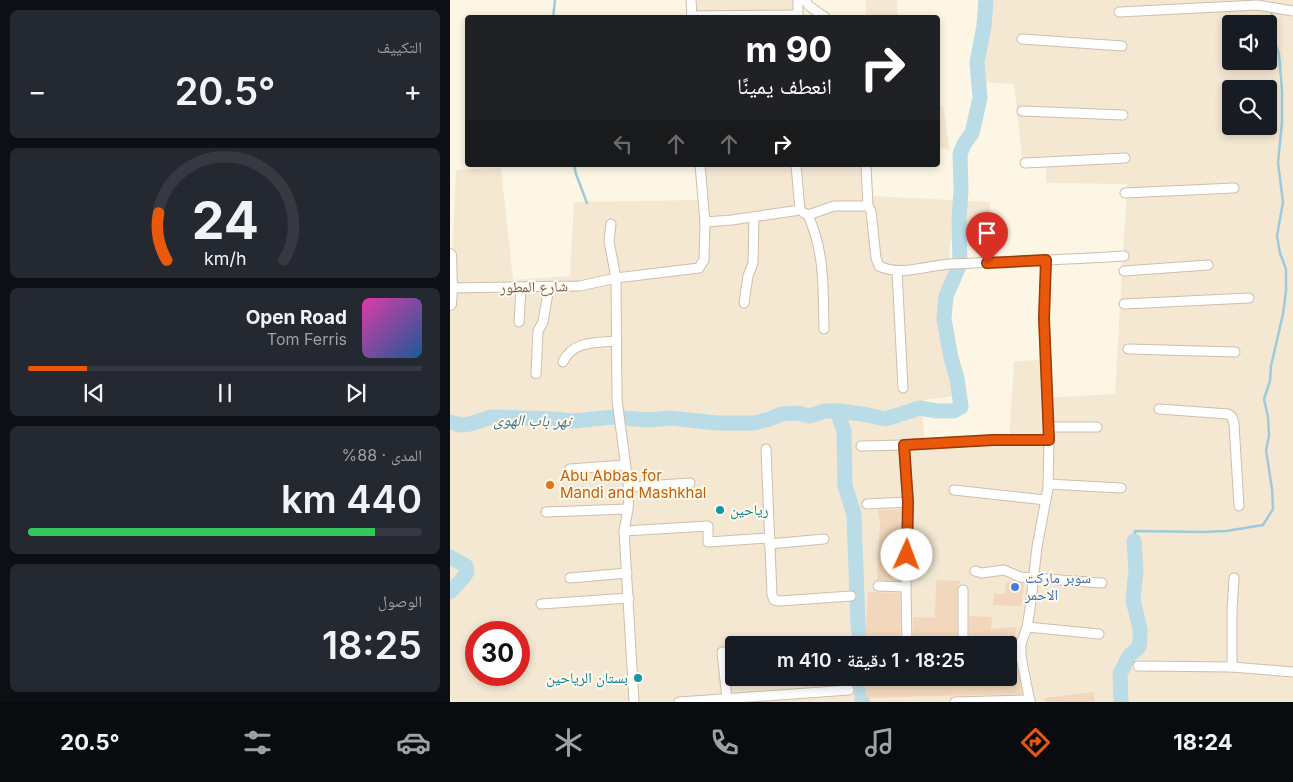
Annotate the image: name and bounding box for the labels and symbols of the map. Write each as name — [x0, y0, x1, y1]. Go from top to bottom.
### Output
pin — [966, 212, 1008, 263]
street label: شارع المطور — [499, 276, 568, 298]
water label: نهر باب الهوى — [493, 409, 574, 432]
place label: Abu Abbas for Mandi and Mashkhal — [560, 466, 706, 502]
marker: Abu Abbas for Mandi and Mashkhal — [544, 479, 556, 491]
place label: رياحين — [730, 500, 769, 520]
marker: رياحين — [714, 504, 726, 516]
position arrow — [880, 528, 932, 580]
place label: سوبر ماركت الاحمر — [1024, 568, 1091, 604]
marker: سوبر ماركت الاحمر — [1009, 581, 1021, 593]
speed limit sign: 30 — [465, 621, 530, 686]
place label: بستان الرياحين — [546, 668, 628, 688]
marker: بستان الرياحين — [632, 672, 644, 684]

